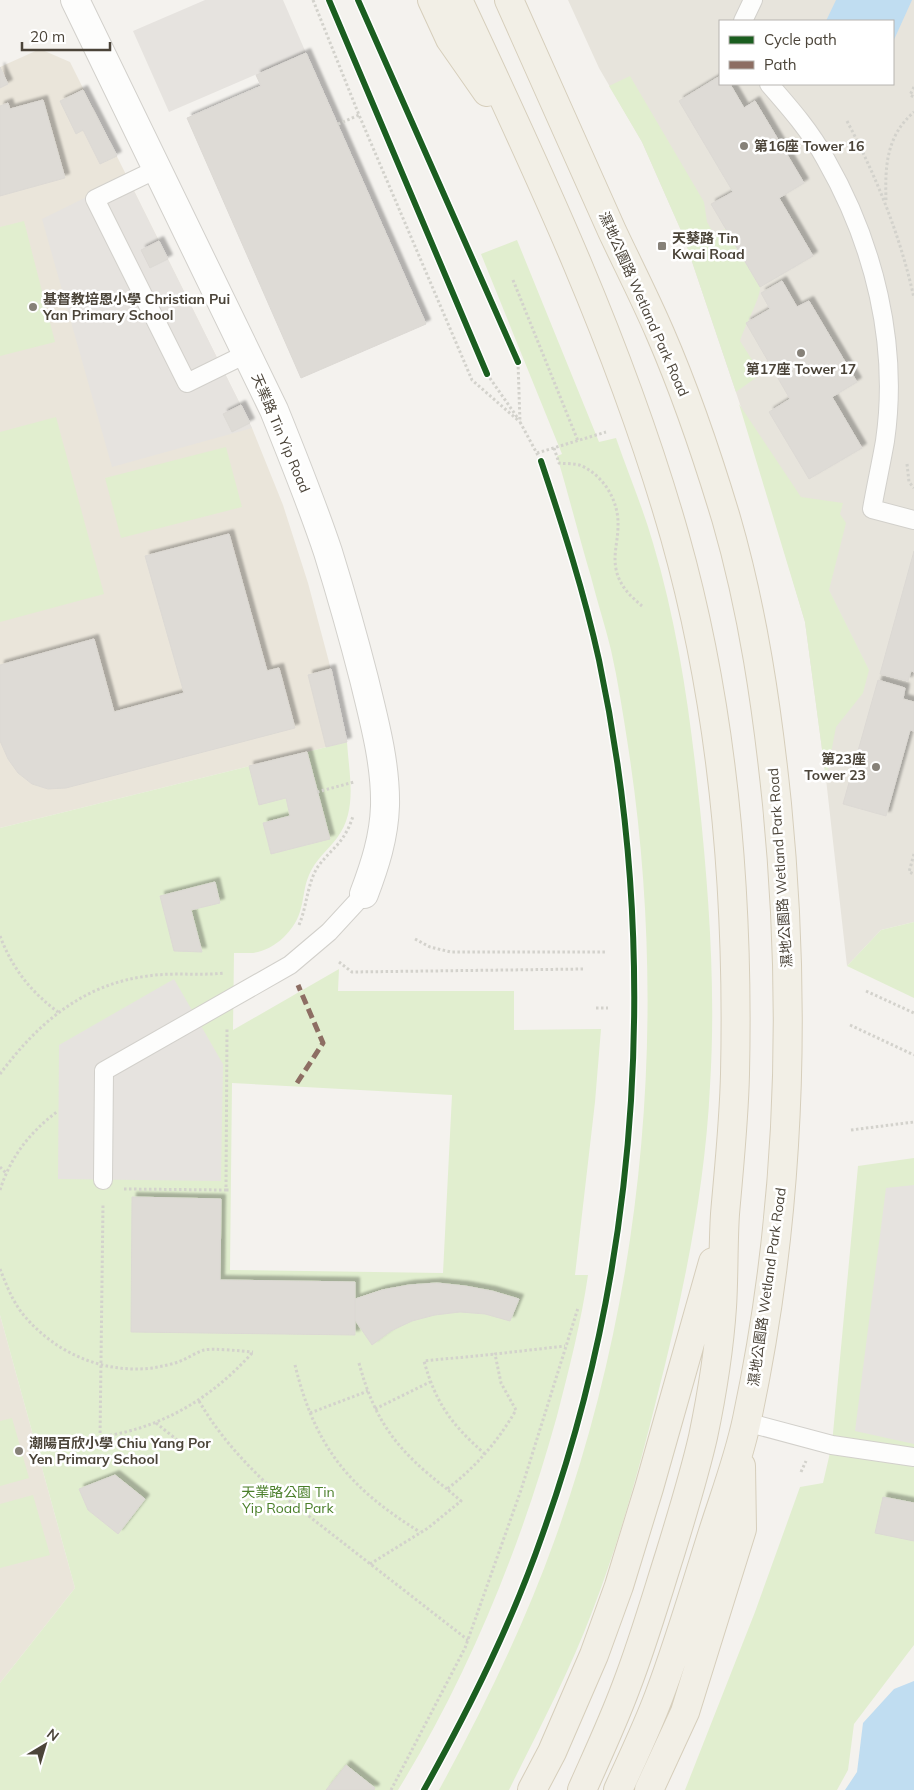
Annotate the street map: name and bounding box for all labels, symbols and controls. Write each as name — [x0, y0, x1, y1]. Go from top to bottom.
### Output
scale bar — [22, 20, 110, 52]
legend — [719, 20, 894, 85]
text: 20 m — [30, 27, 65, 46]
text: Cycle path — [764, 30, 837, 49]
text: Path — [764, 55, 796, 74]
place label: 第16座 Tower 16 — [754, 137, 864, 155]
marker: 第16座 Tower 16 — [738, 140, 750, 152]
street label: 濕地公園路 Wetland Park Road — [595, 209, 693, 399]
place label: 天葵路 Tin Kwai Road — [672, 229, 745, 263]
marker: 天葵路 Tin Kwai Road — [656, 240, 668, 252]
place label: 基督教培恩小學 Christian Pui Yan Primary School — [42, 290, 230, 324]
marker: 基督教培恩小學 Christian Pui Yan Primary School — [27, 301, 39, 313]
marker: 第17座 Tower 17 — [795, 347, 807, 359]
place label: 第17座 Tower 17 — [746, 360, 856, 378]
street label: 天業路 Tin Yip Road — [248, 371, 314, 495]
place label: 第23座 Tower 23 — [804, 750, 866, 784]
marker: 第23座 Tower 23 — [870, 761, 882, 773]
street label: 濕地公園路 Wetland Park Road — [764, 767, 796, 969]
street label: 濕地公園路 Wetland Park Road — [744, 1187, 790, 1387]
place label: 潮陽百欣小學 Chiu Yang Por Yen Primary School — [28, 1434, 211, 1468]
marker: 潮陽百欣小學 Chiu Yang Por Yen Primary School — [13, 1445, 25, 1457]
park label: 天業路公園 Tin Yip Road Park — [241, 1483, 335, 1517]
north arrow — [20, 1720, 70, 1770]
text: N — [43, 1724, 63, 1745]

